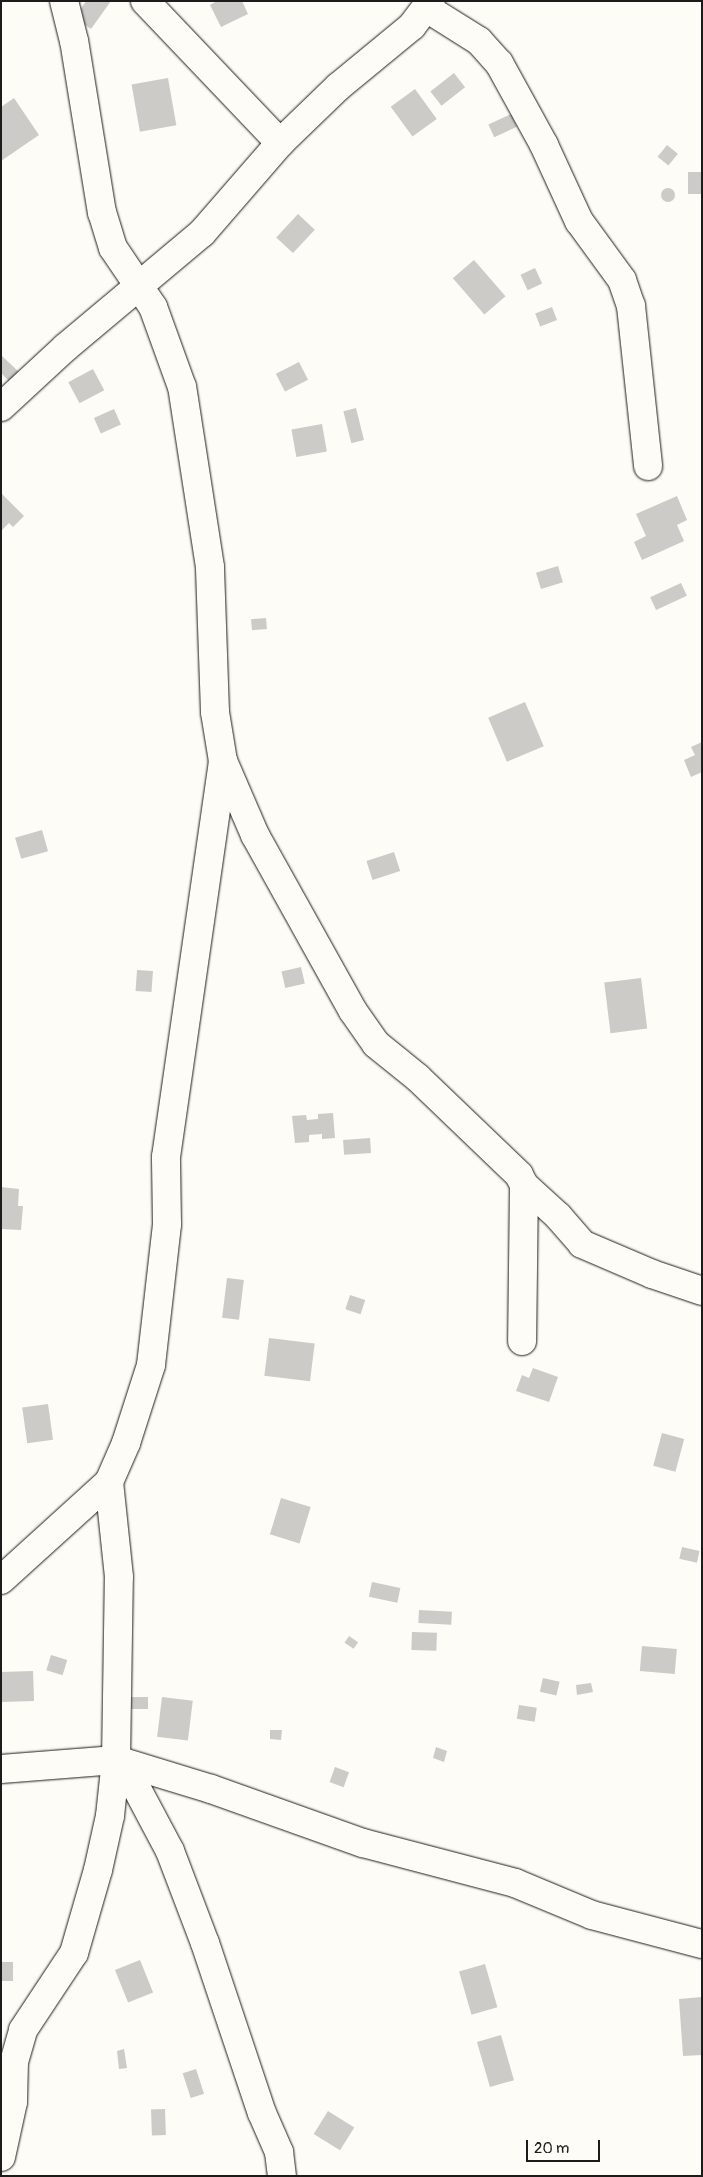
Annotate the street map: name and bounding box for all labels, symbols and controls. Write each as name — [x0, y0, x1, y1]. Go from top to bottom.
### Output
scale bar — [528, 2130, 602, 2162]
text: 20 m — [534, 2139, 569, 2158]

